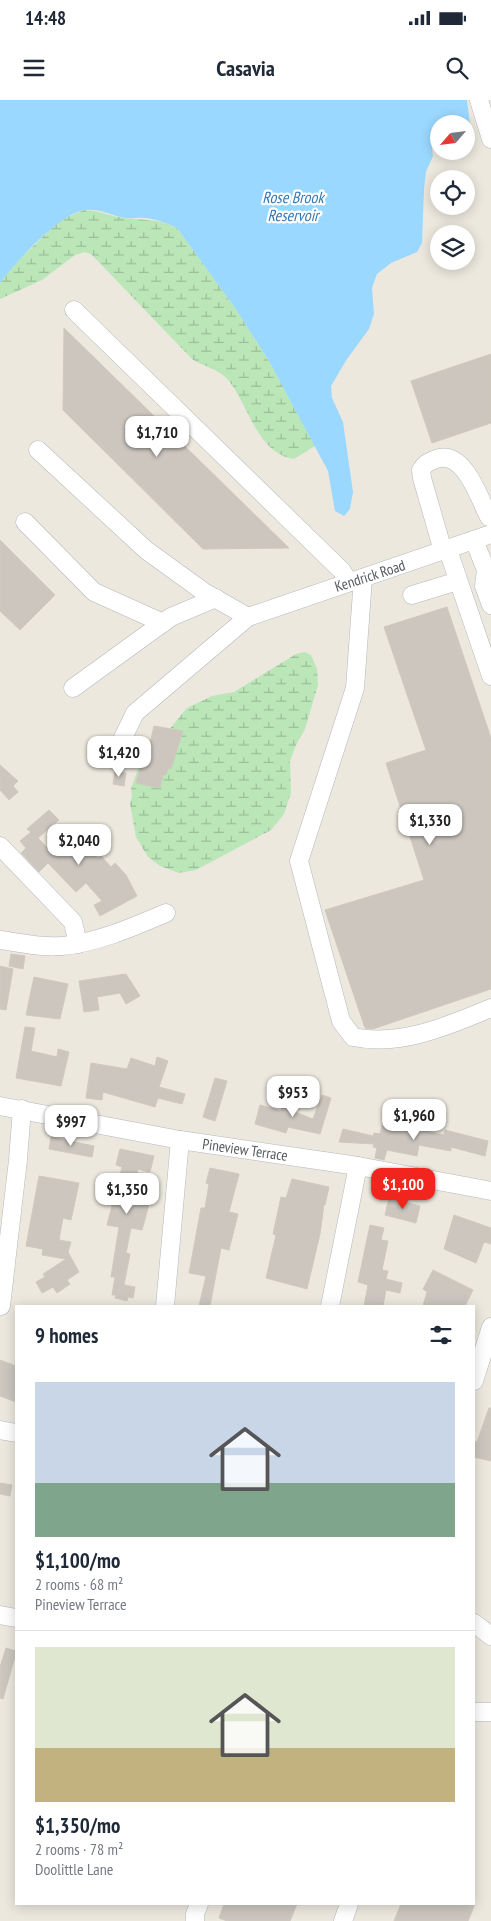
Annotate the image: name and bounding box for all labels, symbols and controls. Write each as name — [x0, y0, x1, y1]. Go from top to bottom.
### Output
text: 14:48 — [25, 6, 66, 30]
icon: menu — [20, 54, 48, 82]
text: Casavia — [216, 54, 275, 82]
icon: search — [443, 54, 471, 82]
north arrow — [430, 115, 475, 160]
map controls — [430, 115, 475, 270]
button: locate — [430, 170, 475, 215]
water label: Rose Brook Reservoir — [262, 187, 325, 225]
button: layers — [430, 225, 475, 270]
pin: $1,710 — [116, 416, 198, 458]
text: $1,710 — [136, 422, 178, 442]
street label: Kendrick Road — [332, 555, 408, 596]
pin: $1,420 — [78, 736, 160, 778]
text: $1,420 — [98, 742, 140, 762]
pin: $1,330 — [389, 804, 471, 846]
text: $1,330 — [409, 810, 451, 830]
pin: $2,040 — [38, 824, 120, 866]
text: $2,040 — [58, 830, 100, 850]
pin: $953 — [263, 1076, 323, 1118]
text: $953 — [278, 1082, 308, 1102]
pin: $1,960 — [373, 1098, 455, 1141]
pin: $997 — [41, 1104, 101, 1147]
text: $1,960 — [393, 1105, 435, 1125]
text: $997 — [56, 1111, 86, 1131]
street label: Pineview Terrace — [201, 1134, 289, 1165]
pin: $1,100 — [362, 1168, 444, 1210]
pin: $1,350 — [86, 1172, 168, 1215]
text: $1,100 — [382, 1174, 424, 1194]
text: $1,350 — [106, 1179, 148, 1199]
icon: filters — [427, 1321, 455, 1349]
text: 9 homes — [35, 1322, 98, 1349]
icon: home — [200, 1414, 290, 1504]
text: $1,100/mo — [35, 1547, 120, 1574]
text: 2 rooms · 68 m² — [35, 1574, 123, 1594]
text: Pineview Terrace — [35, 1594, 127, 1614]
icon: home — [200, 1680, 290, 1770]
text: $1,350/mo — [35, 1812, 120, 1839]
text: 2 rooms · 78 m² — [35, 1839, 123, 1859]
text: Doolittle Lane — [35, 1859, 113, 1879]

